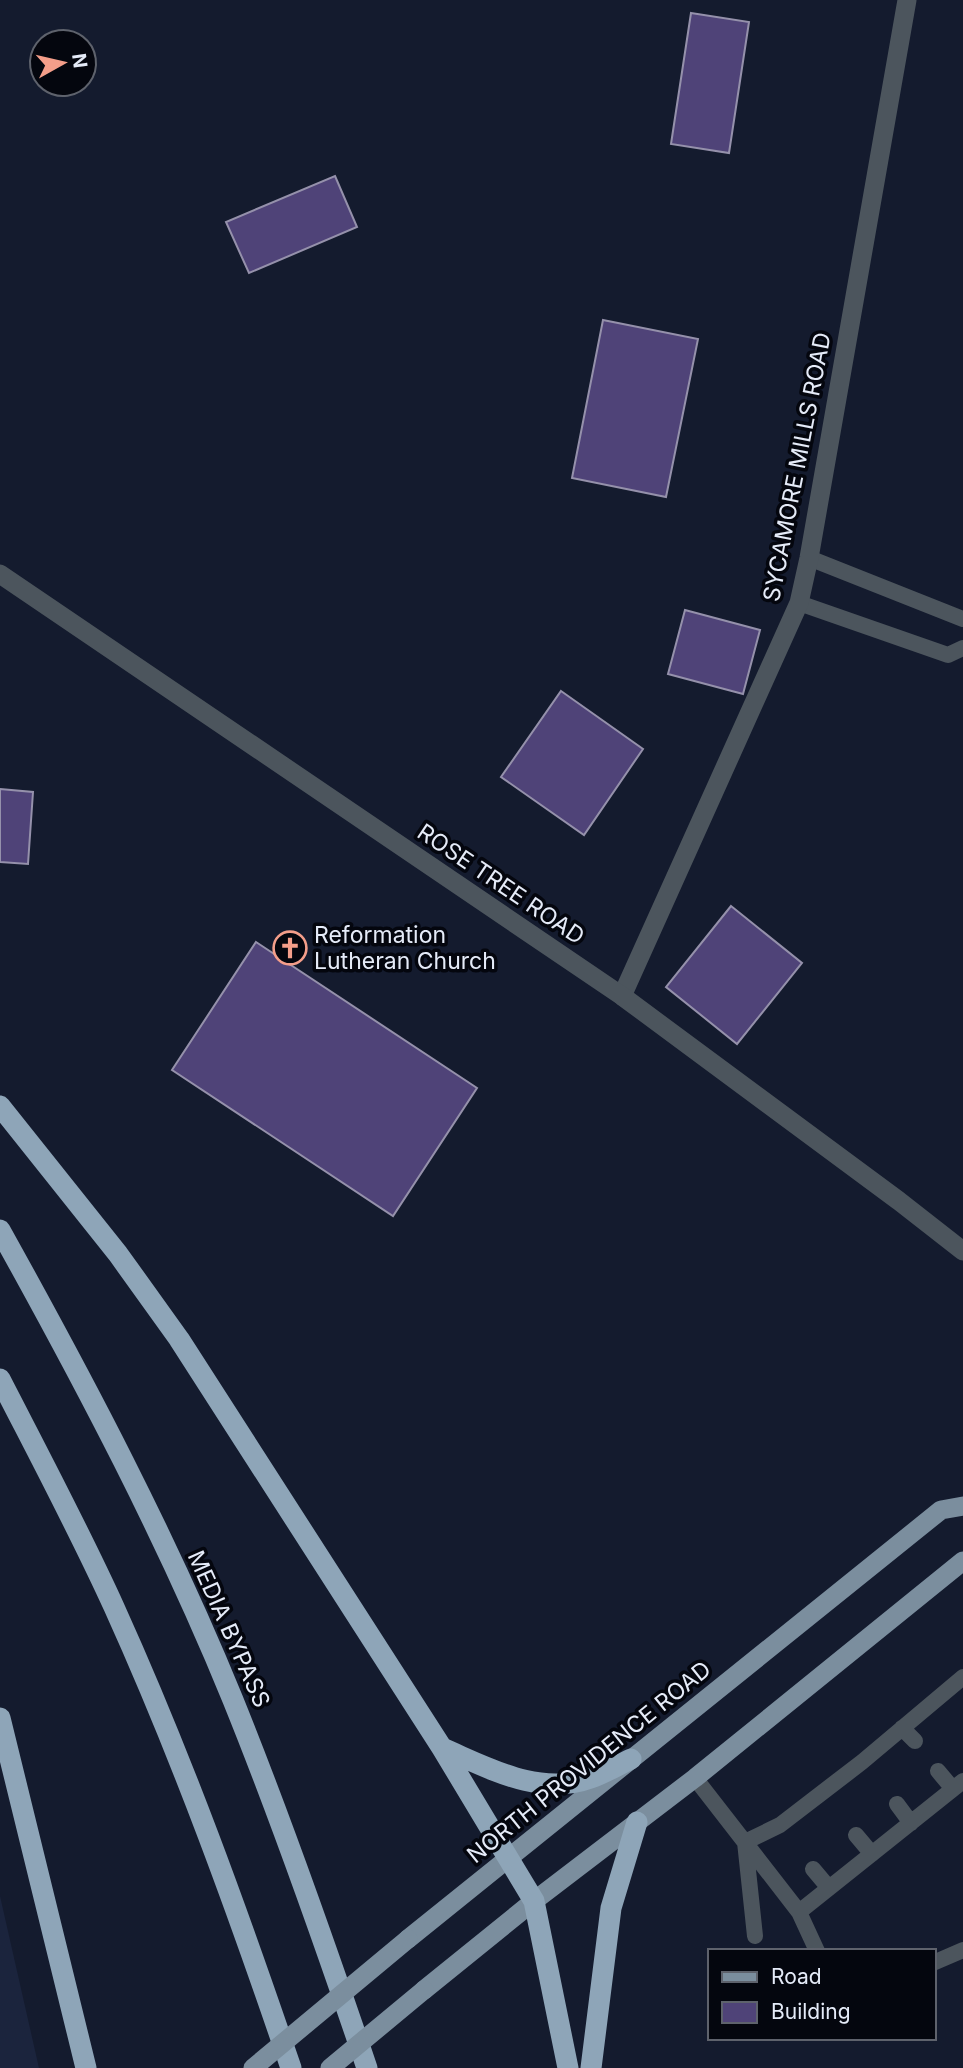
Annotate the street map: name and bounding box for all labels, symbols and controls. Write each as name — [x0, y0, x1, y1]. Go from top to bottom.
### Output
north arrow — [28, 28, 98, 98]
text: N — [67, 52, 92, 69]
street label: SYCAMORE MILLS ROAD — [757, 330, 837, 604]
street label: ROSE TREE ROAD — [412, 818, 590, 950]
place label: Reformation Lutheran Church — [314, 921, 496, 975]
church icon: Reformation Lutheran Church — [271, 929, 309, 967]
street label: MEDIA BYPASS — [182, 1546, 276, 1712]
street label: NORTH PROVIDENCE ROAD — [462, 1655, 716, 1869]
legend — [708, 1949, 935, 2040]
text: Road — [771, 1964, 822, 1989]
text: Building — [771, 1999, 851, 2024]

